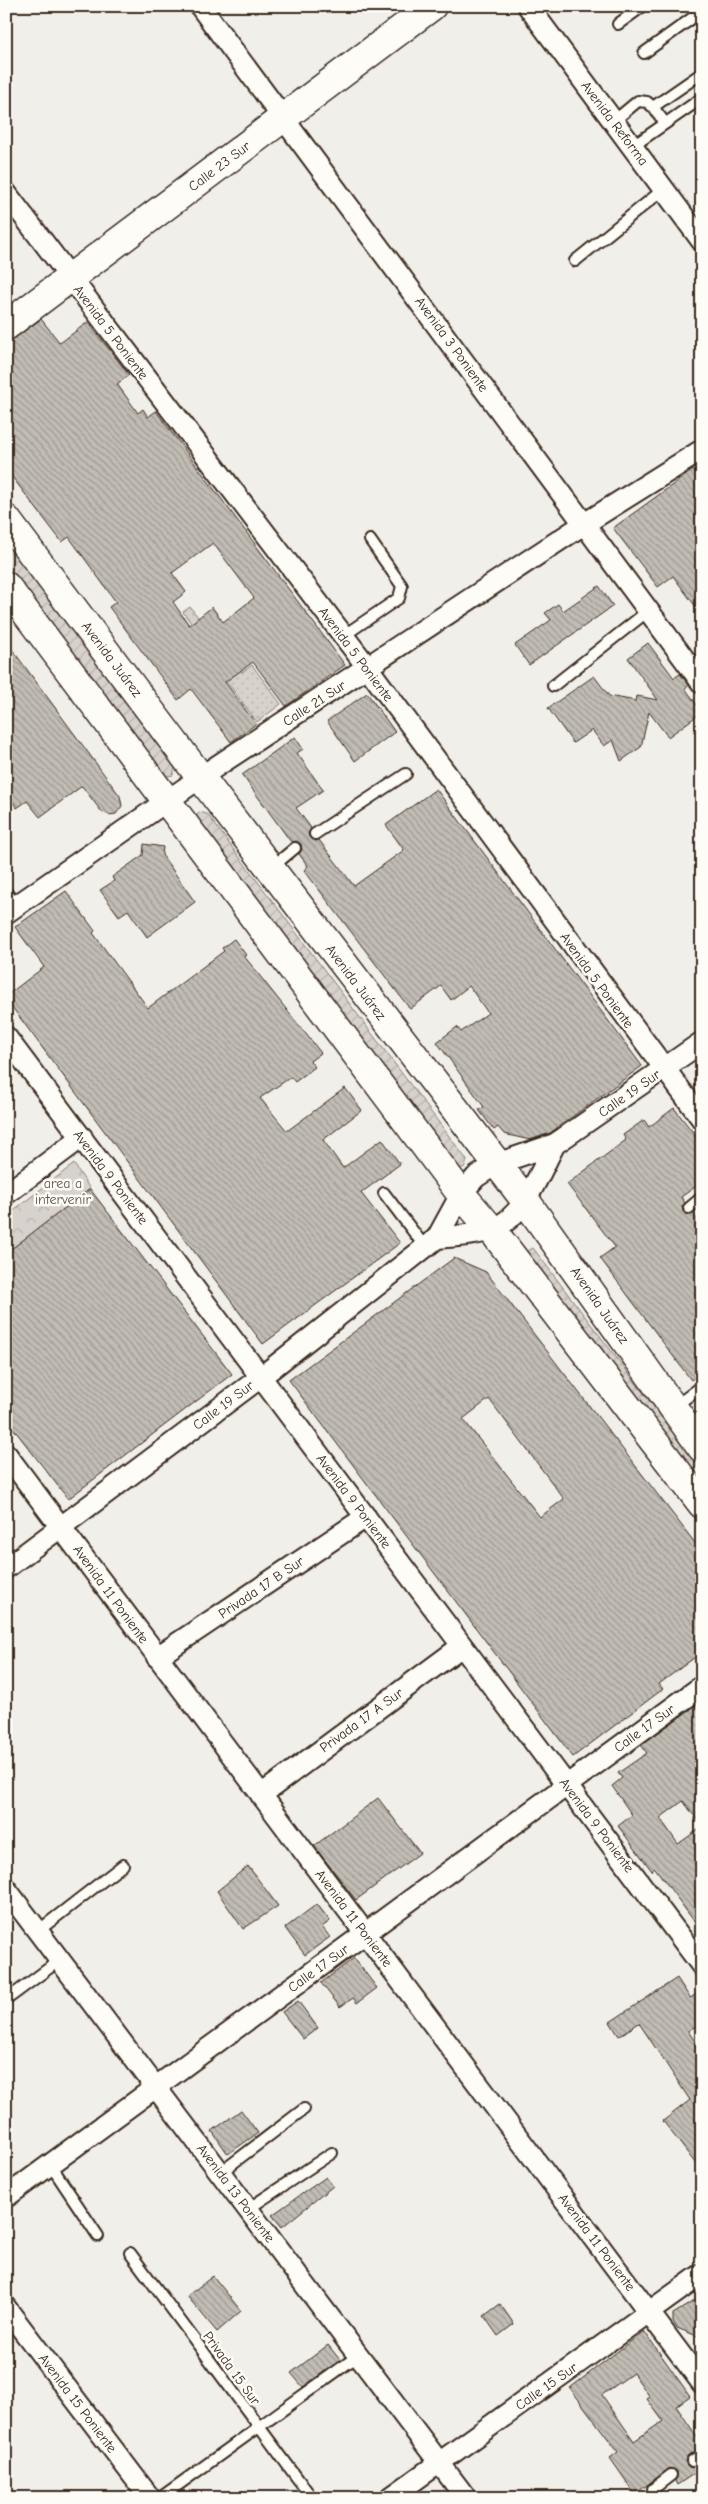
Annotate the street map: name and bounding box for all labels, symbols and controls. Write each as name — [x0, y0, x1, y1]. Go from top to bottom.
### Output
street label: Avenida Reforma — [577, 78, 652, 169]
street label: Calle 23 Sur — [185, 137, 254, 195]
street label: Avenida 5 Poniente — [69, 282, 152, 383]
street label: Avenida 3 Poniente — [411, 293, 492, 395]
street label: Avenida 5 Poniente — [314, 604, 397, 705]
street label: Avenida Juárez — [78, 618, 146, 700]
street label: Calle 21 Sur — [280, 677, 349, 730]
street label: Avenida 5 Poniente — [556, 929, 637, 1031]
street label: Avenida Juárez — [322, 941, 390, 1023]
street label: Calle 19 Sur — [595, 1066, 664, 1121]
street label: Avenida 9 Poniente — [70, 1127, 152, 1228]
park label: area a intervenir — [35, 1175, 92, 1208]
street label: Avenida Juárez — [567, 1263, 632, 1347]
street label: Calle 19 Sur — [190, 1377, 257, 1434]
street label: Avenida 9 Poniente — [313, 1451, 395, 1552]
street label: Avenida 11 Poniente — [69, 1542, 152, 1647]
street label: Privada 17 B Sur — [215, 1552, 308, 1622]
street label: Privada 17 A Sur — [316, 1684, 407, 1756]
street label: Calle 17 Sur — [611, 1700, 678, 1756]
street label: Avenida 9 Poniente — [556, 1775, 638, 1876]
street label: Avenida 11 Poniente — [311, 1866, 396, 1970]
street label: Calle 17 Sur — [285, 1940, 352, 1996]
street label: Avenida 13 Poniente — [193, 2141, 278, 2246]
street label: Avenida 11 Poniente — [554, 2190, 639, 2294]
street label: Privada 15 Sur — [199, 2328, 264, 2409]
street label: Avenida 15 Poniente — [35, 2350, 120, 2456]
street label: Calle 15 Sur — [512, 2359, 581, 2414]

